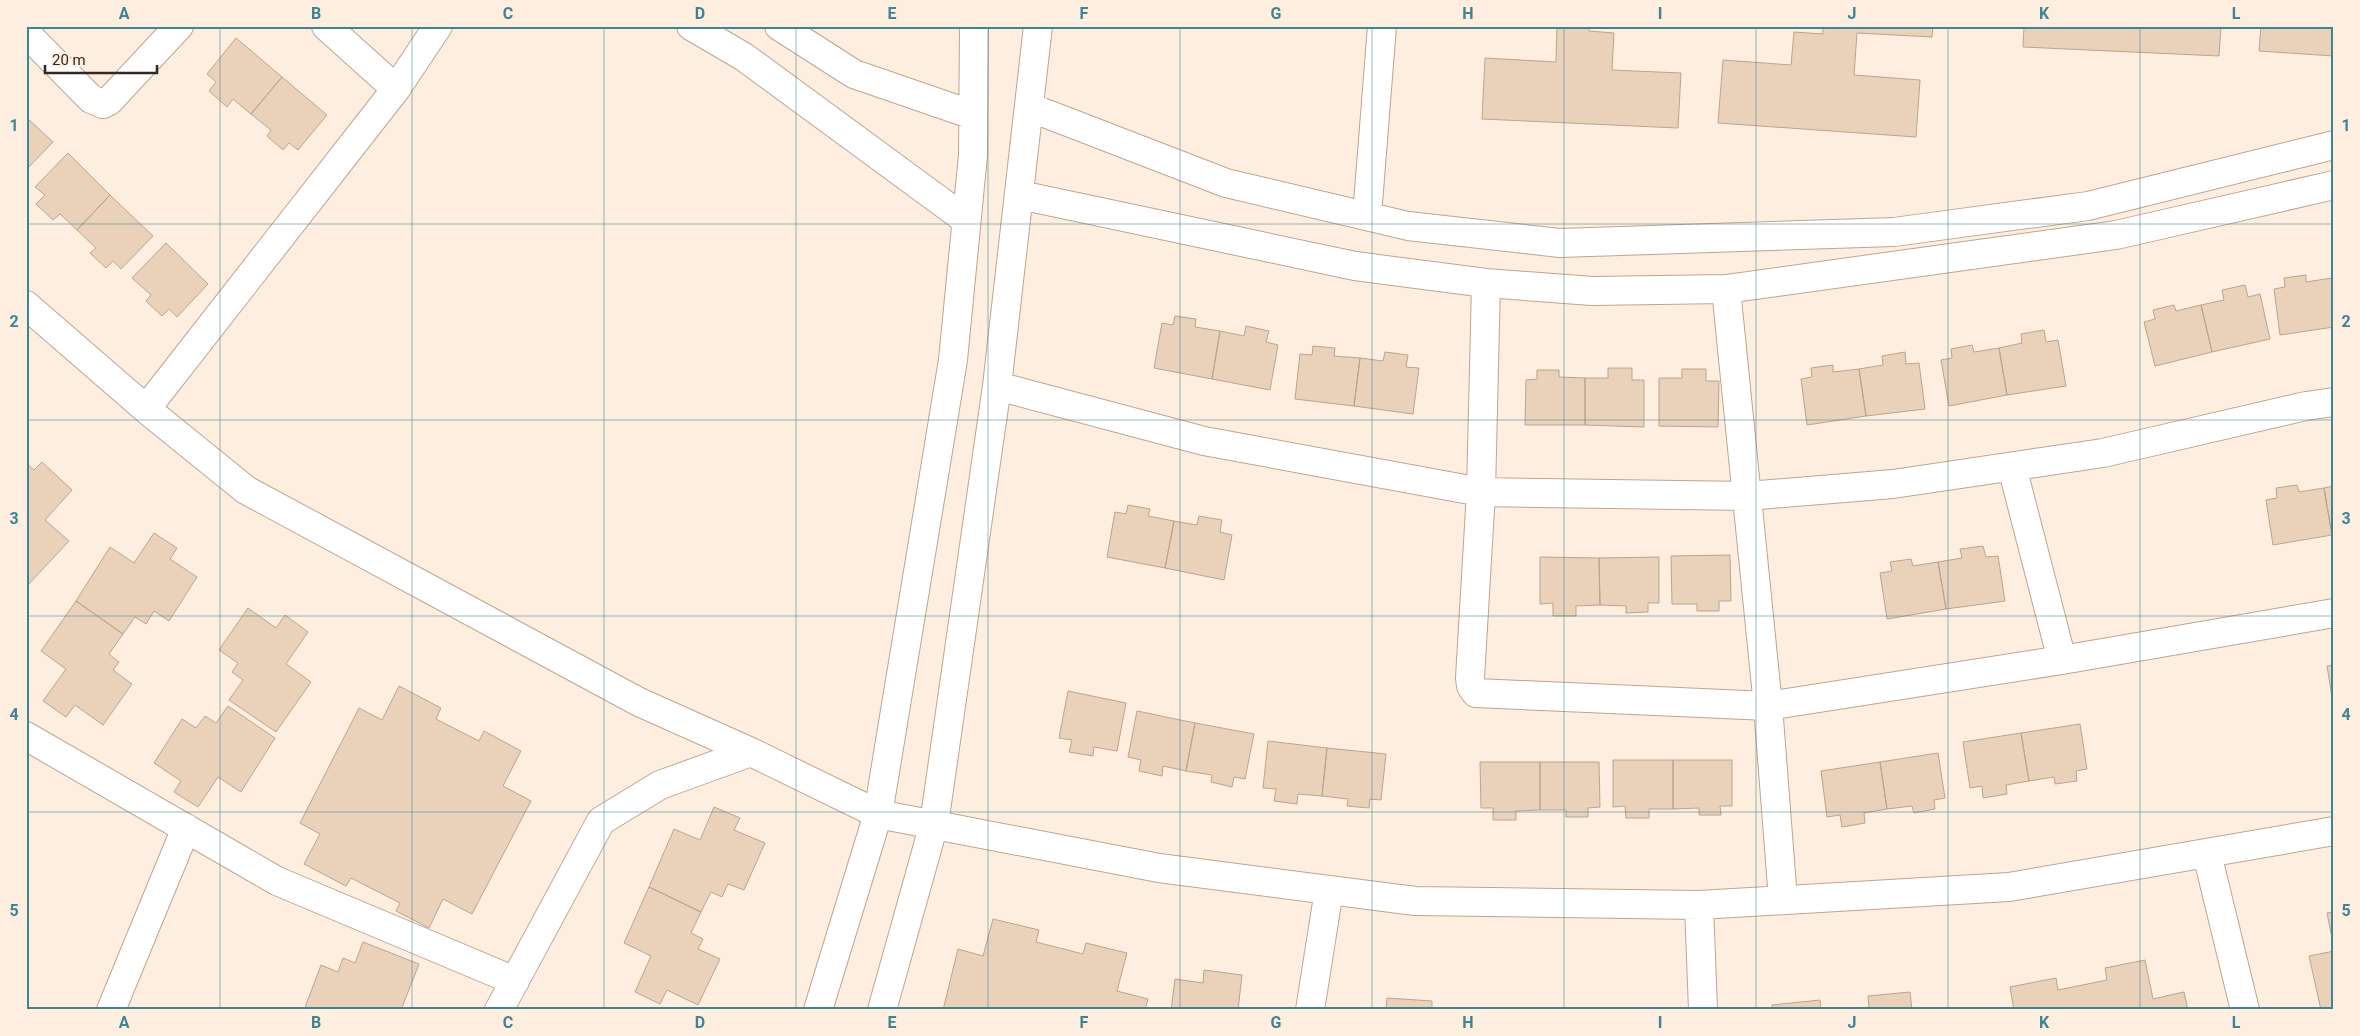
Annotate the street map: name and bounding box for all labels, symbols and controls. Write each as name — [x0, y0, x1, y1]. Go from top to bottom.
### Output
text: A — [119, 4, 130, 23]
text: B — [311, 4, 321, 23]
text: C — [503, 4, 513, 23]
text: D — [695, 4, 705, 23]
text: E — [888, 4, 897, 23]
text: F — [1080, 4, 1089, 23]
text: G — [1271, 4, 1282, 23]
text: H — [1462, 4, 1474, 23]
text: I — [1658, 4, 1662, 23]
text: J — [1848, 4, 1856, 23]
text: K — [2039, 4, 2050, 23]
text: L — [2232, 4, 2241, 23]
scale bar — [45, 42, 158, 74]
text: 20 m — [52, 51, 86, 69]
text: 1 — [9, 116, 19, 135]
text: 1 — [2341, 116, 2351, 135]
text: 2 — [9, 312, 19, 331]
text: 2 — [2341, 312, 2351, 331]
text: 3 — [9, 509, 19, 528]
text: 3 — [2341, 509, 2351, 528]
text: 4 — [9, 705, 19, 724]
text: 4 — [2341, 705, 2351, 724]
text: 5 — [9, 901, 19, 920]
text: 5 — [2341, 901, 2351, 920]
text: A — [119, 1013, 130, 1032]
text: B — [311, 1013, 321, 1032]
text: C — [503, 1013, 513, 1032]
text: D — [695, 1013, 705, 1032]
text: E — [888, 1013, 897, 1032]
text: F — [1080, 1013, 1089, 1032]
text: G — [1271, 1013, 1282, 1032]
text: H — [1462, 1013, 1474, 1032]
text: I — [1658, 1013, 1662, 1032]
text: J — [1848, 1013, 1856, 1032]
text: K — [2039, 1013, 2050, 1032]
text: L — [2232, 1013, 2241, 1032]

